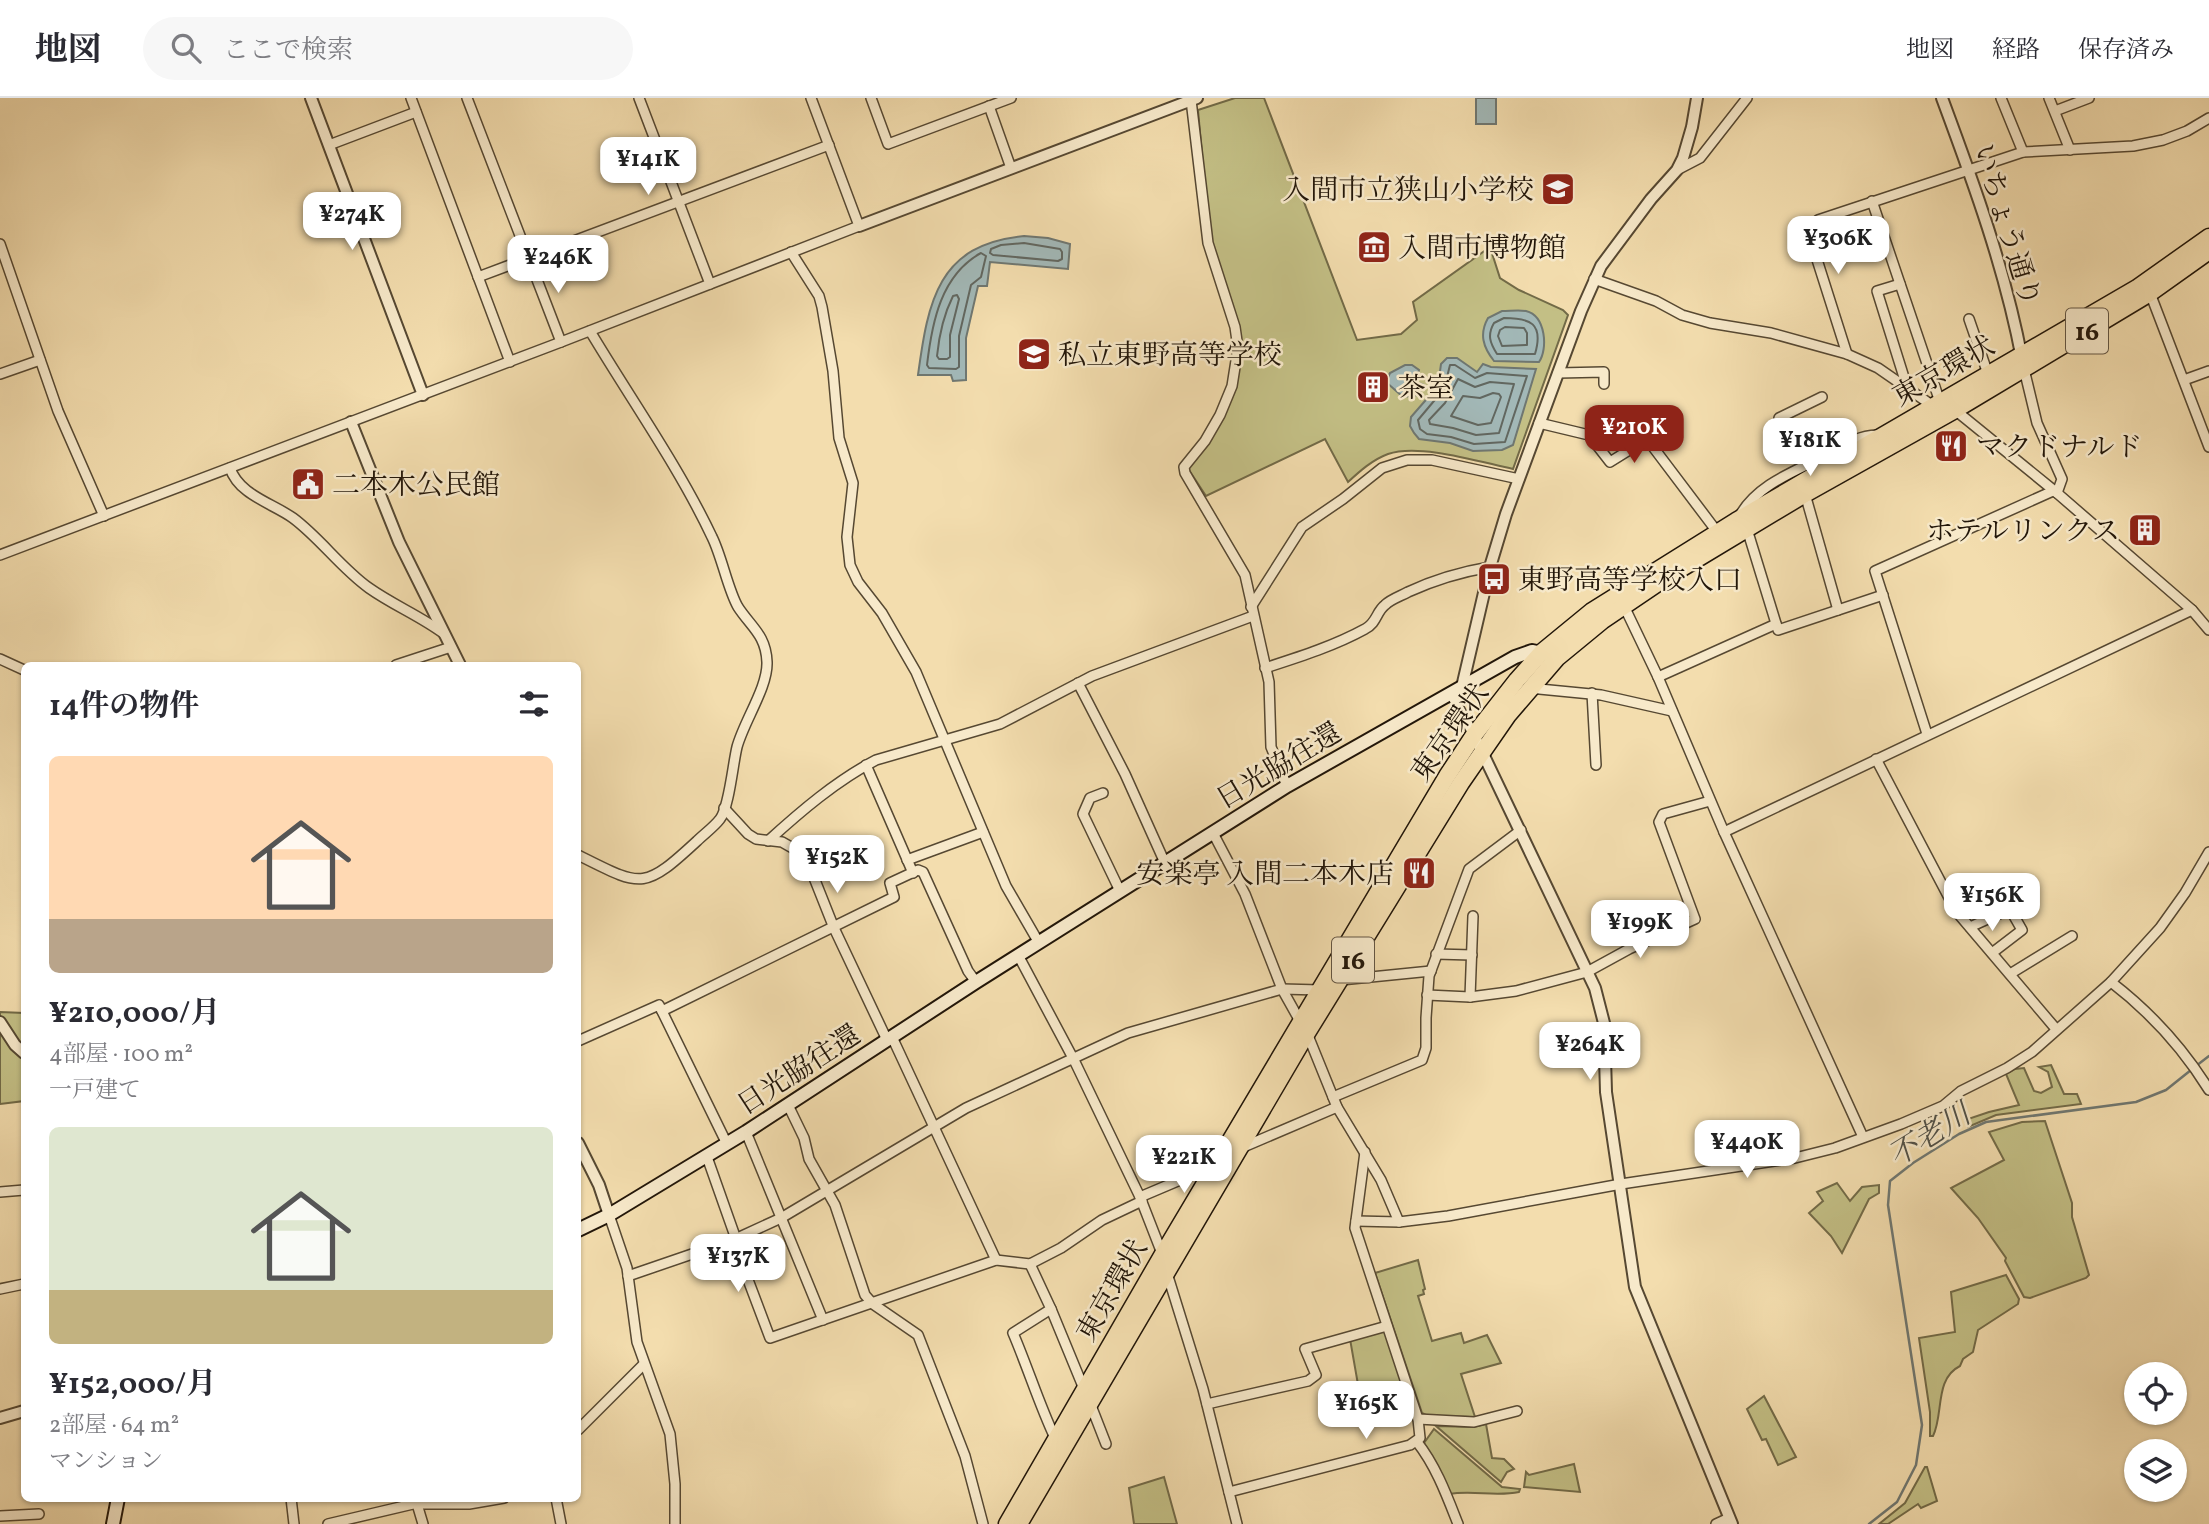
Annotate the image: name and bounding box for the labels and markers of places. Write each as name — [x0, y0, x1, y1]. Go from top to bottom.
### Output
pin: ¥141K — [599, 138, 697, 197]
school or university icon: 入間市立狭山小学校 — [1539, 170, 1577, 208]
place label: 入間市立狭山小学校 — [1282, 172, 1534, 211]
pin: ¥274K — [303, 192, 401, 252]
pin: ¥306K — [1789, 216, 1887, 276]
museum icon: 入間市博物館 — [1355, 228, 1393, 266]
place label: 入間市博物館 — [1398, 230, 1566, 269]
pin: ¥246K — [509, 236, 607, 295]
school or university icon: 私立東野高等学校 — [1015, 335, 1053, 373]
place label: 私立東野高等学校 — [1058, 337, 1282, 376]
building icon: 茶室 — [1354, 368, 1392, 406]
place label: 茶室 — [1398, 370, 1454, 409]
pin: ¥210K — [1585, 406, 1683, 465]
pin: ¥181K — [1761, 418, 1859, 478]
restaurant icon: マクドナルド — [1932, 427, 1970, 465]
place label: マクドナルド — [1976, 429, 2143, 468]
public building icon: 二本木公民館 — [289, 465, 327, 503]
place label: 二本木公民館 — [332, 467, 500, 506]
building icon: ホテルリンクス — [2126, 511, 2164, 549]
place label: ホテルリンクス — [1926, 513, 2120, 552]
bus stop icon: 東野高等学校入口 — [1475, 560, 1513, 598]
place label: 東野高等学校入口 — [1518, 562, 1742, 601]
pin: ¥152K — [788, 836, 886, 895]
restaurant icon: 安楽亭 入間二本木店 — [1400, 854, 1438, 892]
place label: 安楽亭 入間二本木店 — [1136, 856, 1394, 895]
pin: ¥156K — [1943, 874, 2041, 933]
pin: ¥199K — [1591, 900, 1689, 960]
pin: ¥264K — [1541, 1023, 1639, 1082]
pin: ¥440K — [1698, 1121, 1796, 1180]
pin: ¥221K — [1135, 1136, 1233, 1195]
pin: ¥137K — [689, 1234, 787, 1294]
pin: ¥165K — [1317, 1382, 1415, 1441]

